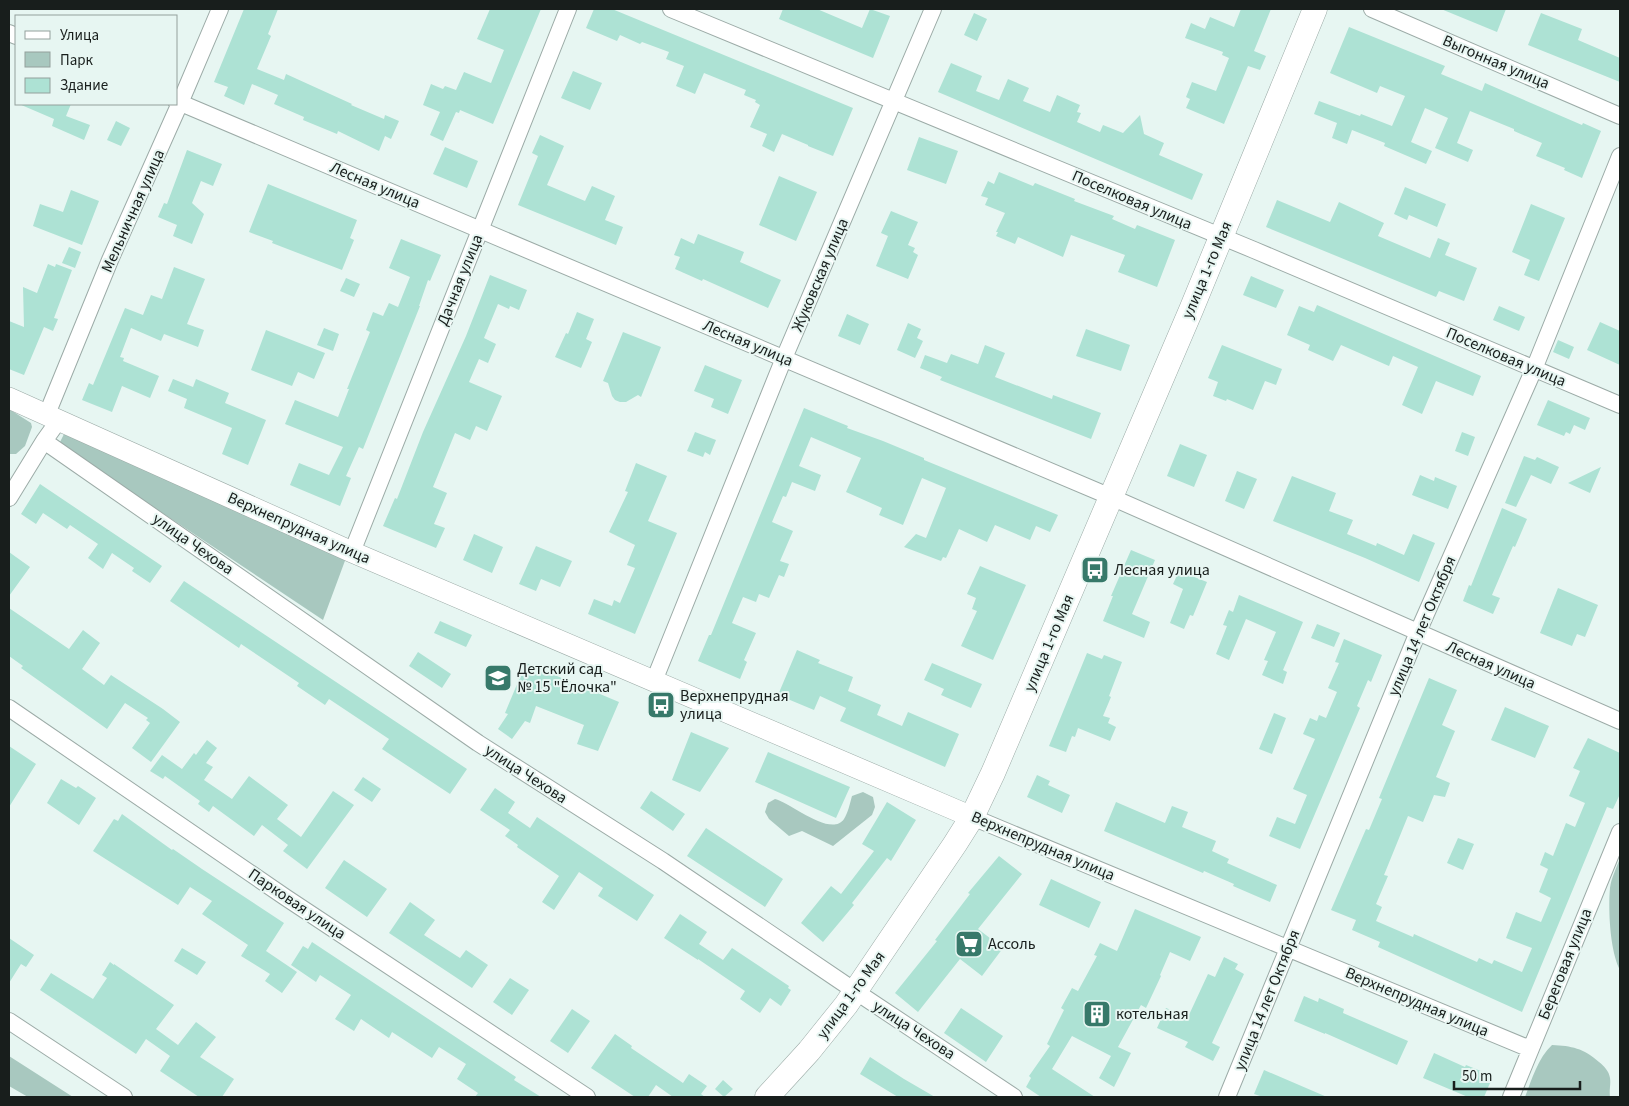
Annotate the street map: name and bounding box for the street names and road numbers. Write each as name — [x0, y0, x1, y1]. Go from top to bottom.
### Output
street label: Выгонная улица — [1439, 30, 1553, 94]
street label: Мельничная улица — [96, 146, 170, 276]
street label: Лесная улица — [327, 156, 423, 214]
street label: Поселковая улица — [1069, 165, 1195, 235]
street label: Жуковская улица — [786, 215, 854, 335]
street label: улица 1-го Мая — [1177, 218, 1237, 322]
street label: Дачная улица — [432, 231, 488, 329]
street label: Лесная улица — [700, 314, 796, 372]
street label: Поселковая улица — [1443, 322, 1569, 392]
street label: Верхнепрудная улица — [224, 487, 374, 569]
street label: улица Чехова — [148, 508, 238, 580]
street label: улица 14 лет Октября — [1383, 553, 1461, 699]
street label: улица 1-го Мая — [1019, 591, 1079, 695]
street label: Лесная улица — [1443, 635, 1539, 695]
street label: улица Чехова — [480, 739, 572, 809]
street label: Верхнепрудная улица — [968, 806, 1118, 886]
street label: Парковая улица — [244, 863, 350, 945]
street label: Береговая улица — [1533, 905, 1597, 1023]
street label: улица 14 лет Октября — [1229, 926, 1305, 1074]
street label: улица 1-го Мая — [812, 947, 890, 1043]
street label: Верхнепрудная улица — [1342, 962, 1492, 1042]
street label: улица Чехова — [868, 995, 960, 1065]

